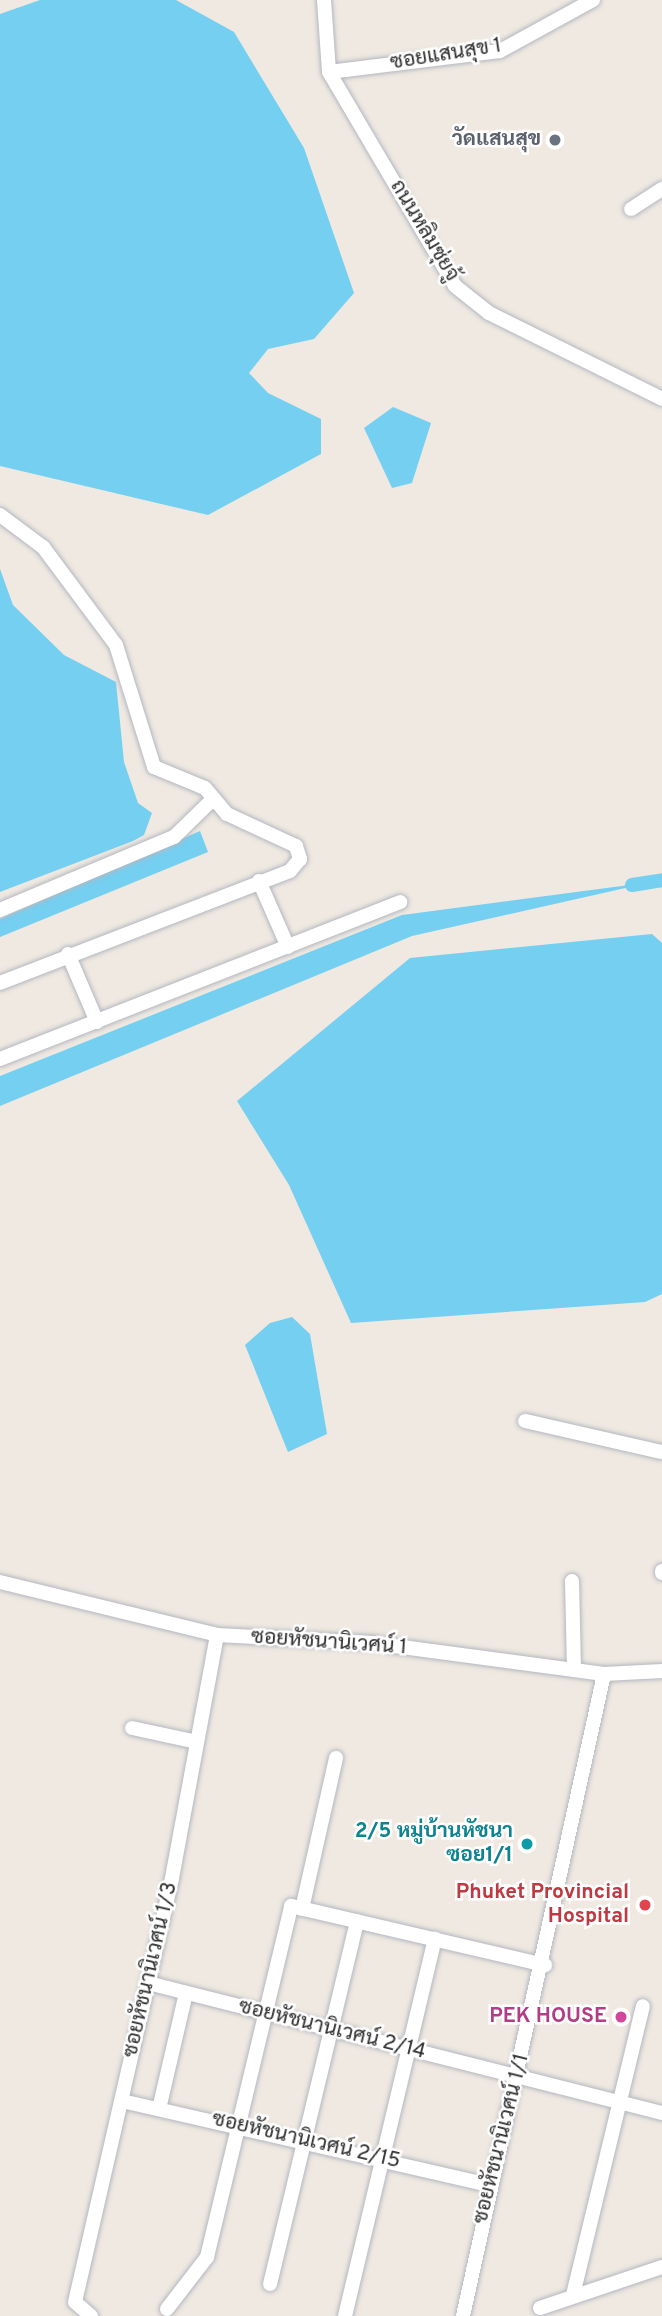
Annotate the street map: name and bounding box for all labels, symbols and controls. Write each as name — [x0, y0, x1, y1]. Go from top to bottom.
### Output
street label: ซอยแสนสุข 1 — [389, 34, 503, 76]
place label: วัดแสนสุข — [452, 127, 541, 153]
marker: วัดแสนสุข — [547, 132, 563, 148]
street label: ถนนหลิมซุ่ยจู้ — [384, 176, 464, 286]
street label: ซอยหัชนานิเวศน์ 1 — [250, 1625, 408, 1661]
place label: 2/5 หมู่บ้านหัชนา ซอย1/1 — [355, 1819, 513, 1869]
marker: 2/5 หมู่บ้านหัชนา ซอย1/1 — [519, 1836, 535, 1852]
street label: ซอยหัชนานิเวศน์ 1/3 — [119, 1880, 183, 2060]
place label: Phuket Provincial Hospital — [456, 1880, 629, 1930]
marker: Phuket Provincial Hospital — [635, 1895, 655, 1915]
street label: ซอยหัชนานิเวศน์ 2/14 — [236, 1995, 428, 2065]
place label: PEK HOUSE — [489, 2004, 607, 2030]
marker: PEK HOUSE — [613, 2009, 629, 2025]
street label: ซอยหัชนานิเวศน์ 1/1 — [469, 2051, 535, 2227]
street label: ซอยหัชนานิเวศน์ 2/15 — [209, 2107, 403, 2175]

